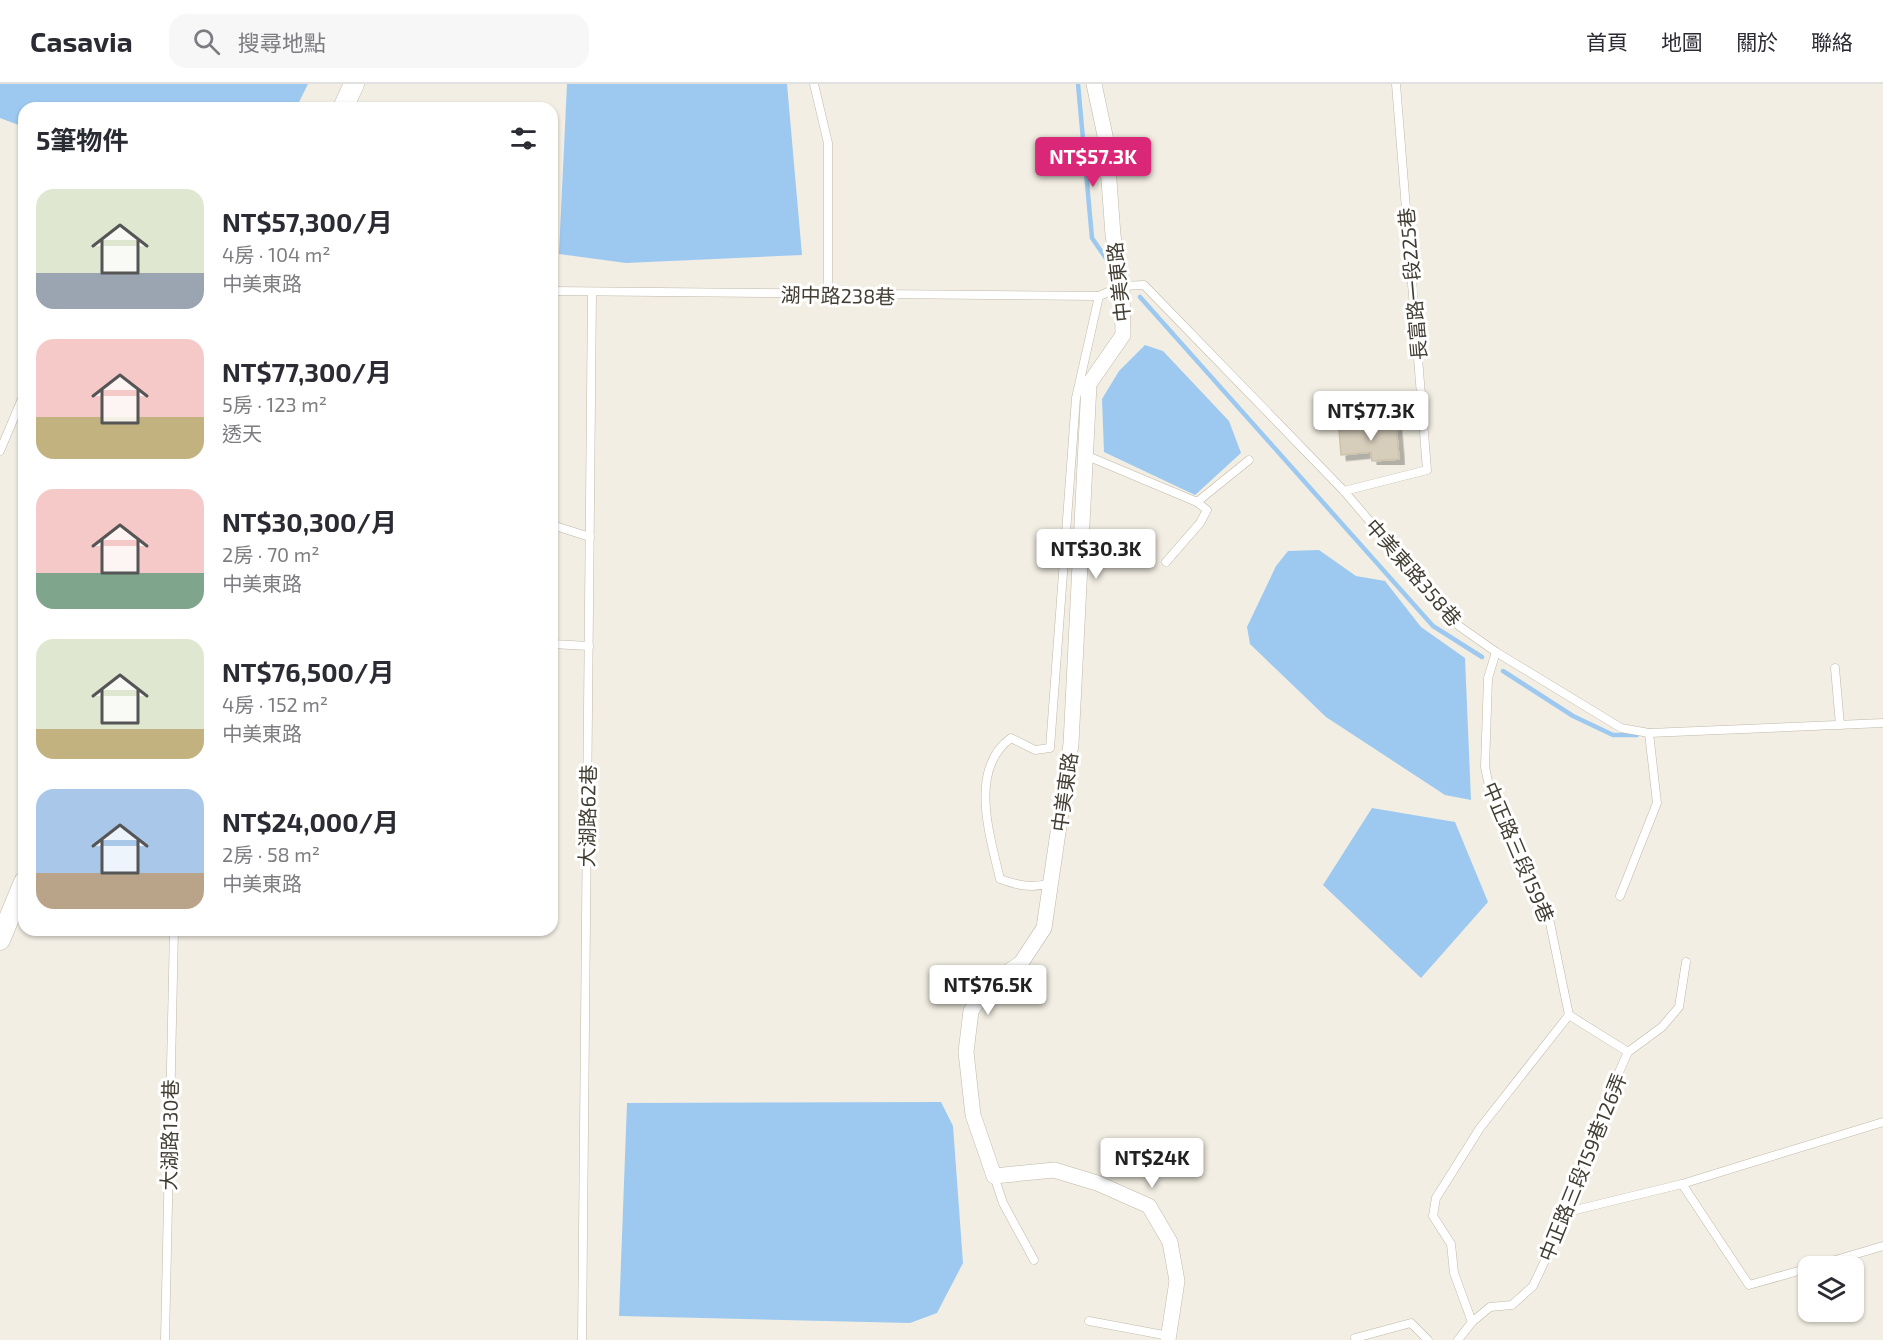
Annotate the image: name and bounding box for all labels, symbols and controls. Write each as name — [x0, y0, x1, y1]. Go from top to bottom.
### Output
search box — [169, 14, 589, 68]
text: Casavia — [30, 24, 133, 58]
icon: search — [190, 25, 223, 58]
text: 搜尋地點 — [238, 29, 326, 55]
text: 首頁 — [1586, 29, 1628, 54]
text: 地圖 — [1661, 29, 1703, 54]
text: 關於 — [1736, 29, 1778, 54]
text: 聯絡 — [1811, 29, 1853, 54]
icon: filters — [507, 122, 540, 155]
text: 5筆物件 — [36, 124, 128, 155]
pin: NT$57.3K — [1031, 137, 1155, 188]
text: NT$57.3K — [1049, 144, 1137, 168]
text: NT$57,300/月 — [222, 206, 393, 237]
street label: 長富路一段225巷 — [1393, 207, 1431, 361]
icon: home — [84, 213, 156, 285]
street label: 中美東路 — [1102, 241, 1134, 323]
text: 4房 · 104 m² — [222, 242, 331, 266]
text: 中美東路 — [222, 271, 302, 295]
street label: 湖中路238巷 — [781, 282, 895, 308]
text: NT$77,300/月 — [222, 356, 392, 387]
icon: home — [84, 363, 156, 435]
pin: NT$77.3K — [1309, 391, 1433, 442]
text: 5房 · 123 m² — [222, 392, 327, 416]
text: NT$77.3K — [1327, 398, 1415, 422]
text: 透天 — [222, 421, 262, 445]
text: NT$30,300/月 — [222, 506, 397, 537]
icon: home — [84, 513, 156, 585]
street label: 中美東路358巷 — [1361, 514, 1467, 630]
pin: NT$30.3K — [1034, 529, 1158, 580]
text: NT$30.3K — [1051, 536, 1141, 560]
text: 2房 · 70 m² — [222, 542, 319, 566]
text: 中美東路 — [222, 571, 302, 595]
text: NT$76,500/月 — [222, 656, 394, 687]
icon: home — [84, 663, 156, 735]
text: 4房 · 152 m² — [222, 692, 328, 716]
text: 中美東路 — [222, 721, 302, 745]
street label: 中美東路 — [1047, 751, 1081, 833]
street label: 大湖路62巷 — [574, 764, 600, 868]
street label: 中正路三段159巷 — [1479, 778, 1559, 926]
text: NT$24,000/月 — [222, 806, 399, 837]
icon: home — [84, 813, 156, 885]
text: 2房 · 58 m² — [222, 842, 320, 866]
text: 中美東路 — [222, 871, 302, 895]
pin: NT$76.5K — [926, 965, 1050, 1016]
text: NT$76.5K — [943, 972, 1033, 996]
street label: 中正路三段159巷126弄 — [1533, 1069, 1631, 1265]
street label: 大湖路130巷 — [156, 1079, 182, 1191]
pin: NT$24K — [1103, 1138, 1201, 1189]
text: NT$24K — [1114, 1145, 1190, 1169]
map controls — [1798, 1256, 1864, 1322]
button: layers — [1798, 1256, 1864, 1322]

